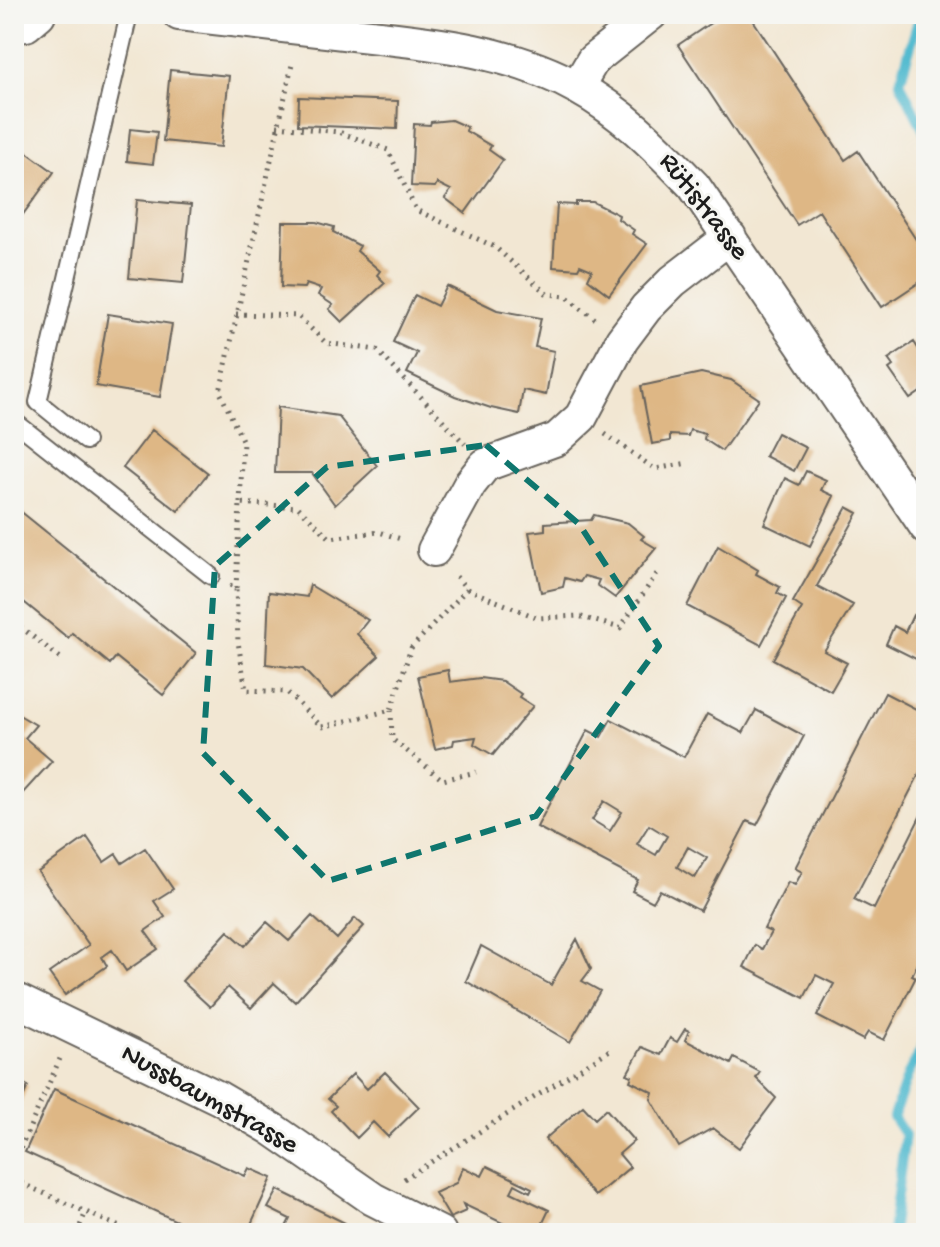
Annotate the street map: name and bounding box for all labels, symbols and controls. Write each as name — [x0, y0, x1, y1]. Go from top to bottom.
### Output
street label: Rütistrasse — [651, 147, 756, 268]
street label: Nussbaumstrasse — [115, 1038, 304, 1163]

